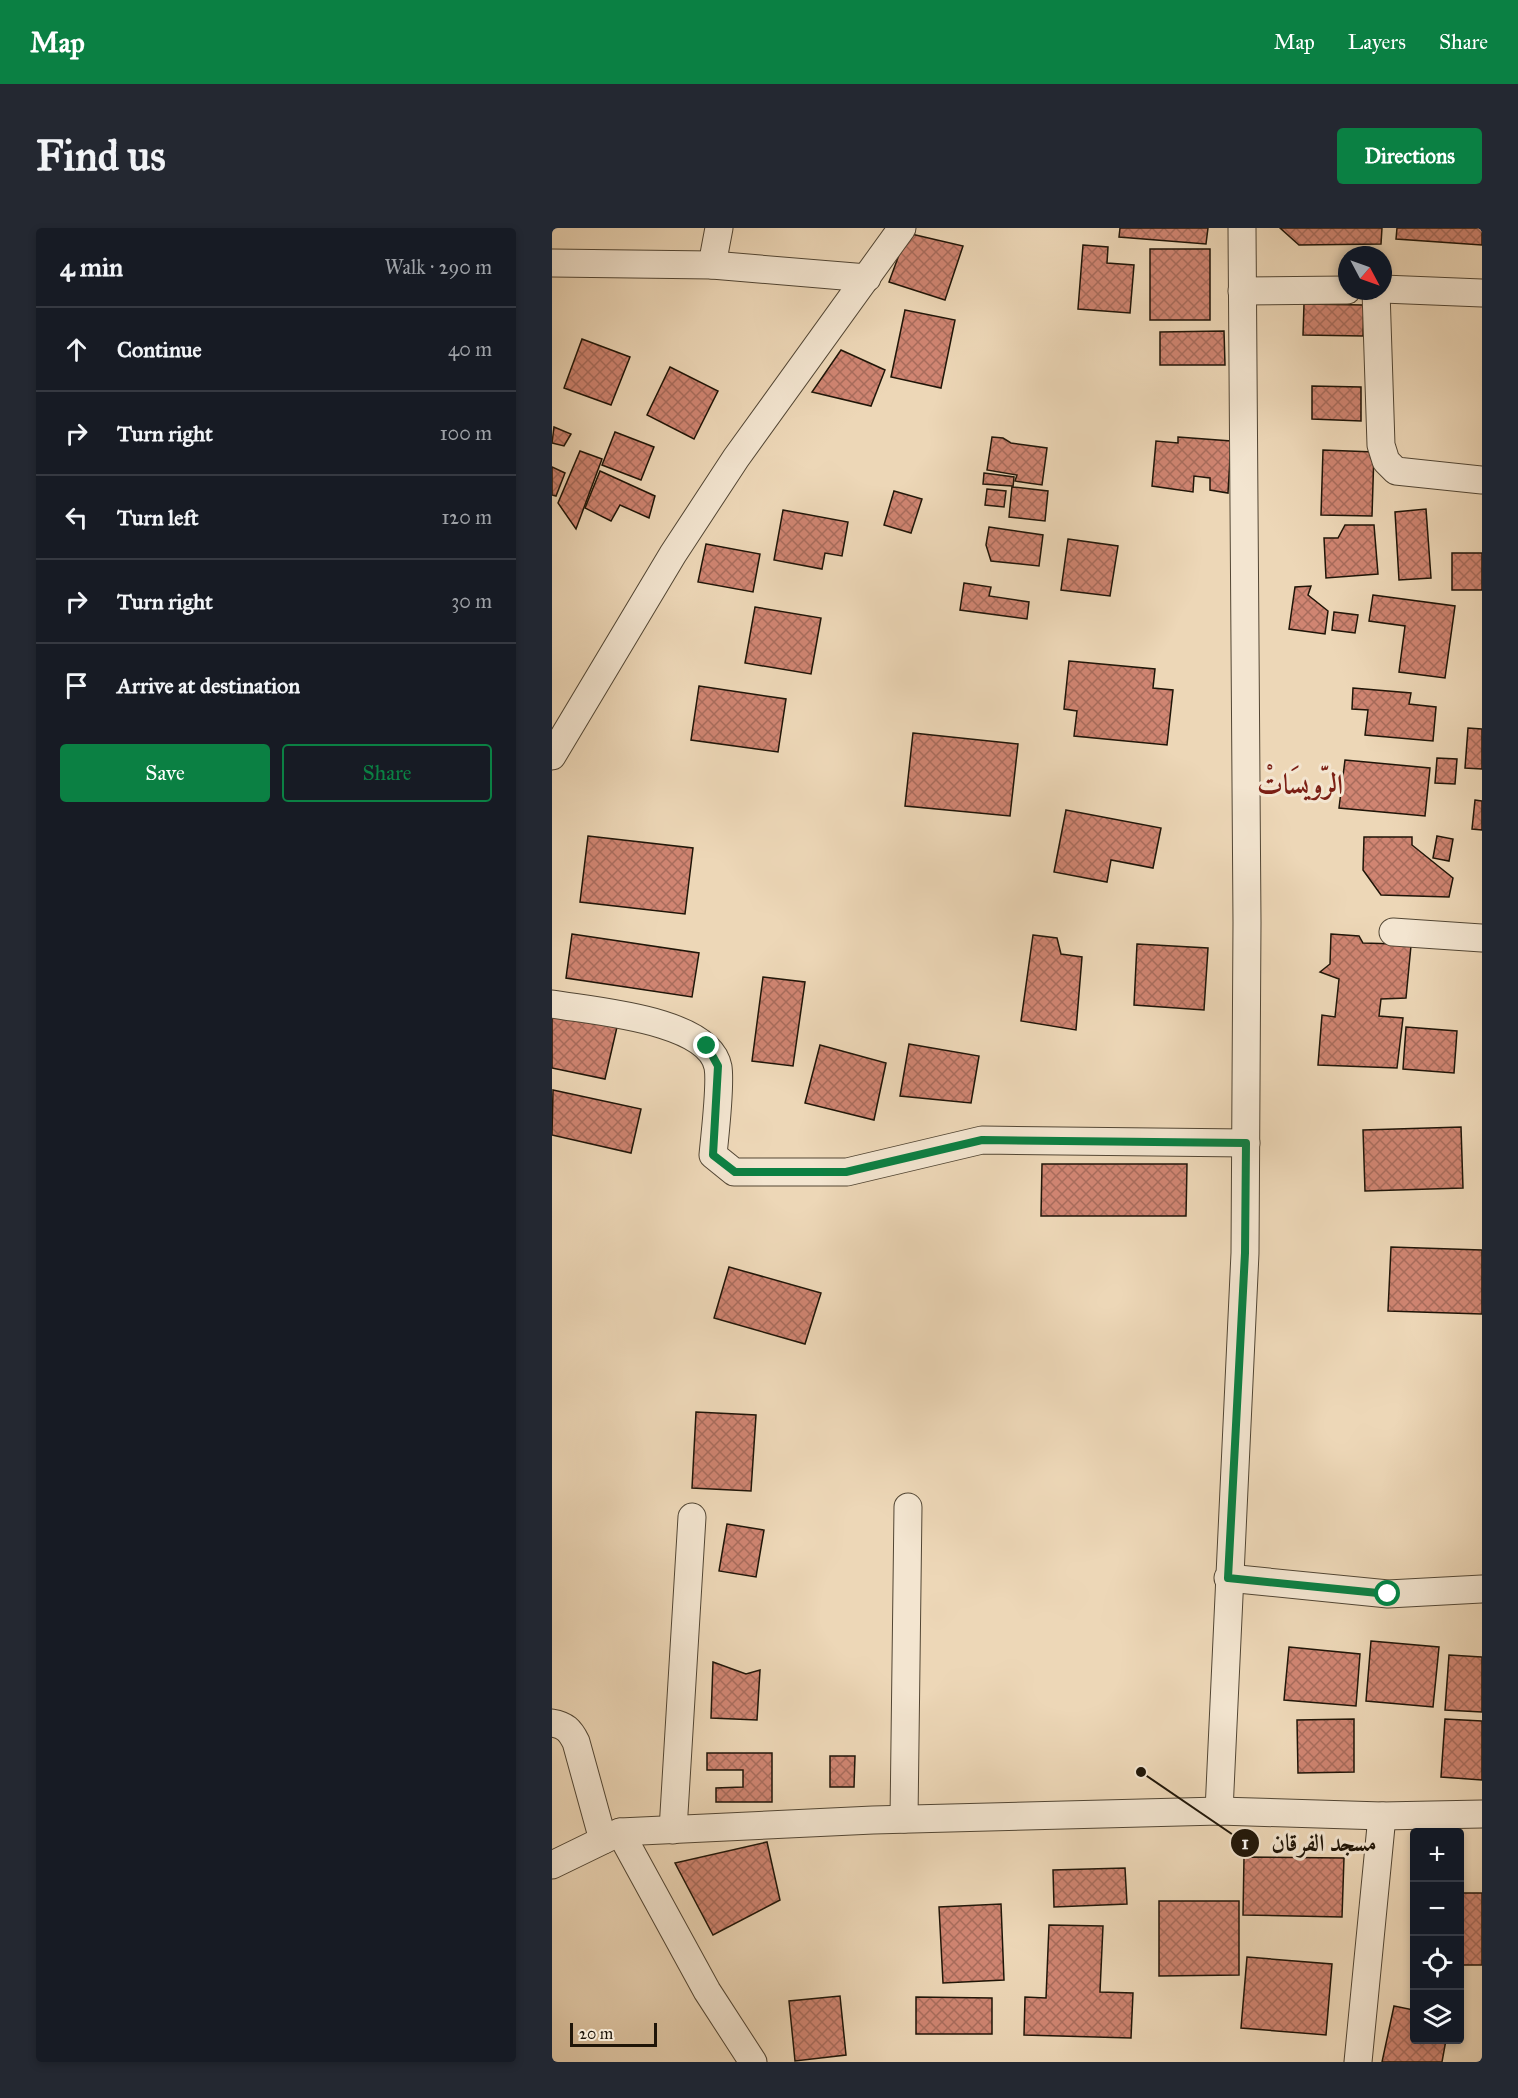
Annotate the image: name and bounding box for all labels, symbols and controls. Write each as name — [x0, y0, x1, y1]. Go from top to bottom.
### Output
text: Map — [30, 25, 85, 60]
text: Map — [1274, 29, 1315, 55]
text: Layers — [1348, 29, 1406, 55]
text: Share — [1439, 29, 1488, 55]
button: Directions — [1337, 128, 1482, 184]
text: Find us — [36, 130, 166, 182]
north arrow — [1338, 246, 1392, 300]
text: 4 min — [60, 251, 123, 283]
text: Walk · 290 m — [384, 255, 492, 279]
icon: ahead — [60, 333, 93, 366]
text: Continue — [117, 336, 202, 363]
text: 40 m — [448, 337, 492, 361]
icon: right — [60, 417, 93, 450]
text: Turn right — [117, 420, 213, 447]
text: 100 m — [440, 421, 492, 445]
icon: left — [60, 501, 93, 534]
text: Turn left — [117, 504, 199, 531]
text: 120 m — [441, 505, 492, 529]
icon: right — [60, 585, 93, 618]
text: Turn right — [117, 588, 213, 615]
text: 30 m — [451, 589, 492, 613]
icon: arrive — [60, 669, 93, 702]
text: Arrive at destination — [117, 672, 300, 699]
button: Save — [60, 744, 270, 802]
button: Share — [282, 744, 492, 802]
district label: الرّويسَاتْ — [1257, 763, 1343, 802]
route end — [693, 1032, 719, 1058]
route start — [1374, 1580, 1400, 1606]
callout: مسجد الفرقان — [1230, 1822, 1389, 1864]
text: مسجد الفرقان — [1271, 1828, 1377, 1858]
map controls — [1410, 1828, 1464, 2044]
button: + — [1410, 1828, 1464, 1882]
text: 1 — [1241, 1832, 1249, 1854]
button: − — [1410, 1882, 1464, 1936]
button: locate — [1410, 1936, 1464, 1990]
button: layers — [1410, 1990, 1464, 2044]
scale bar — [570, 2020, 657, 2048]
text: 20 m — [579, 2024, 613, 2043]

